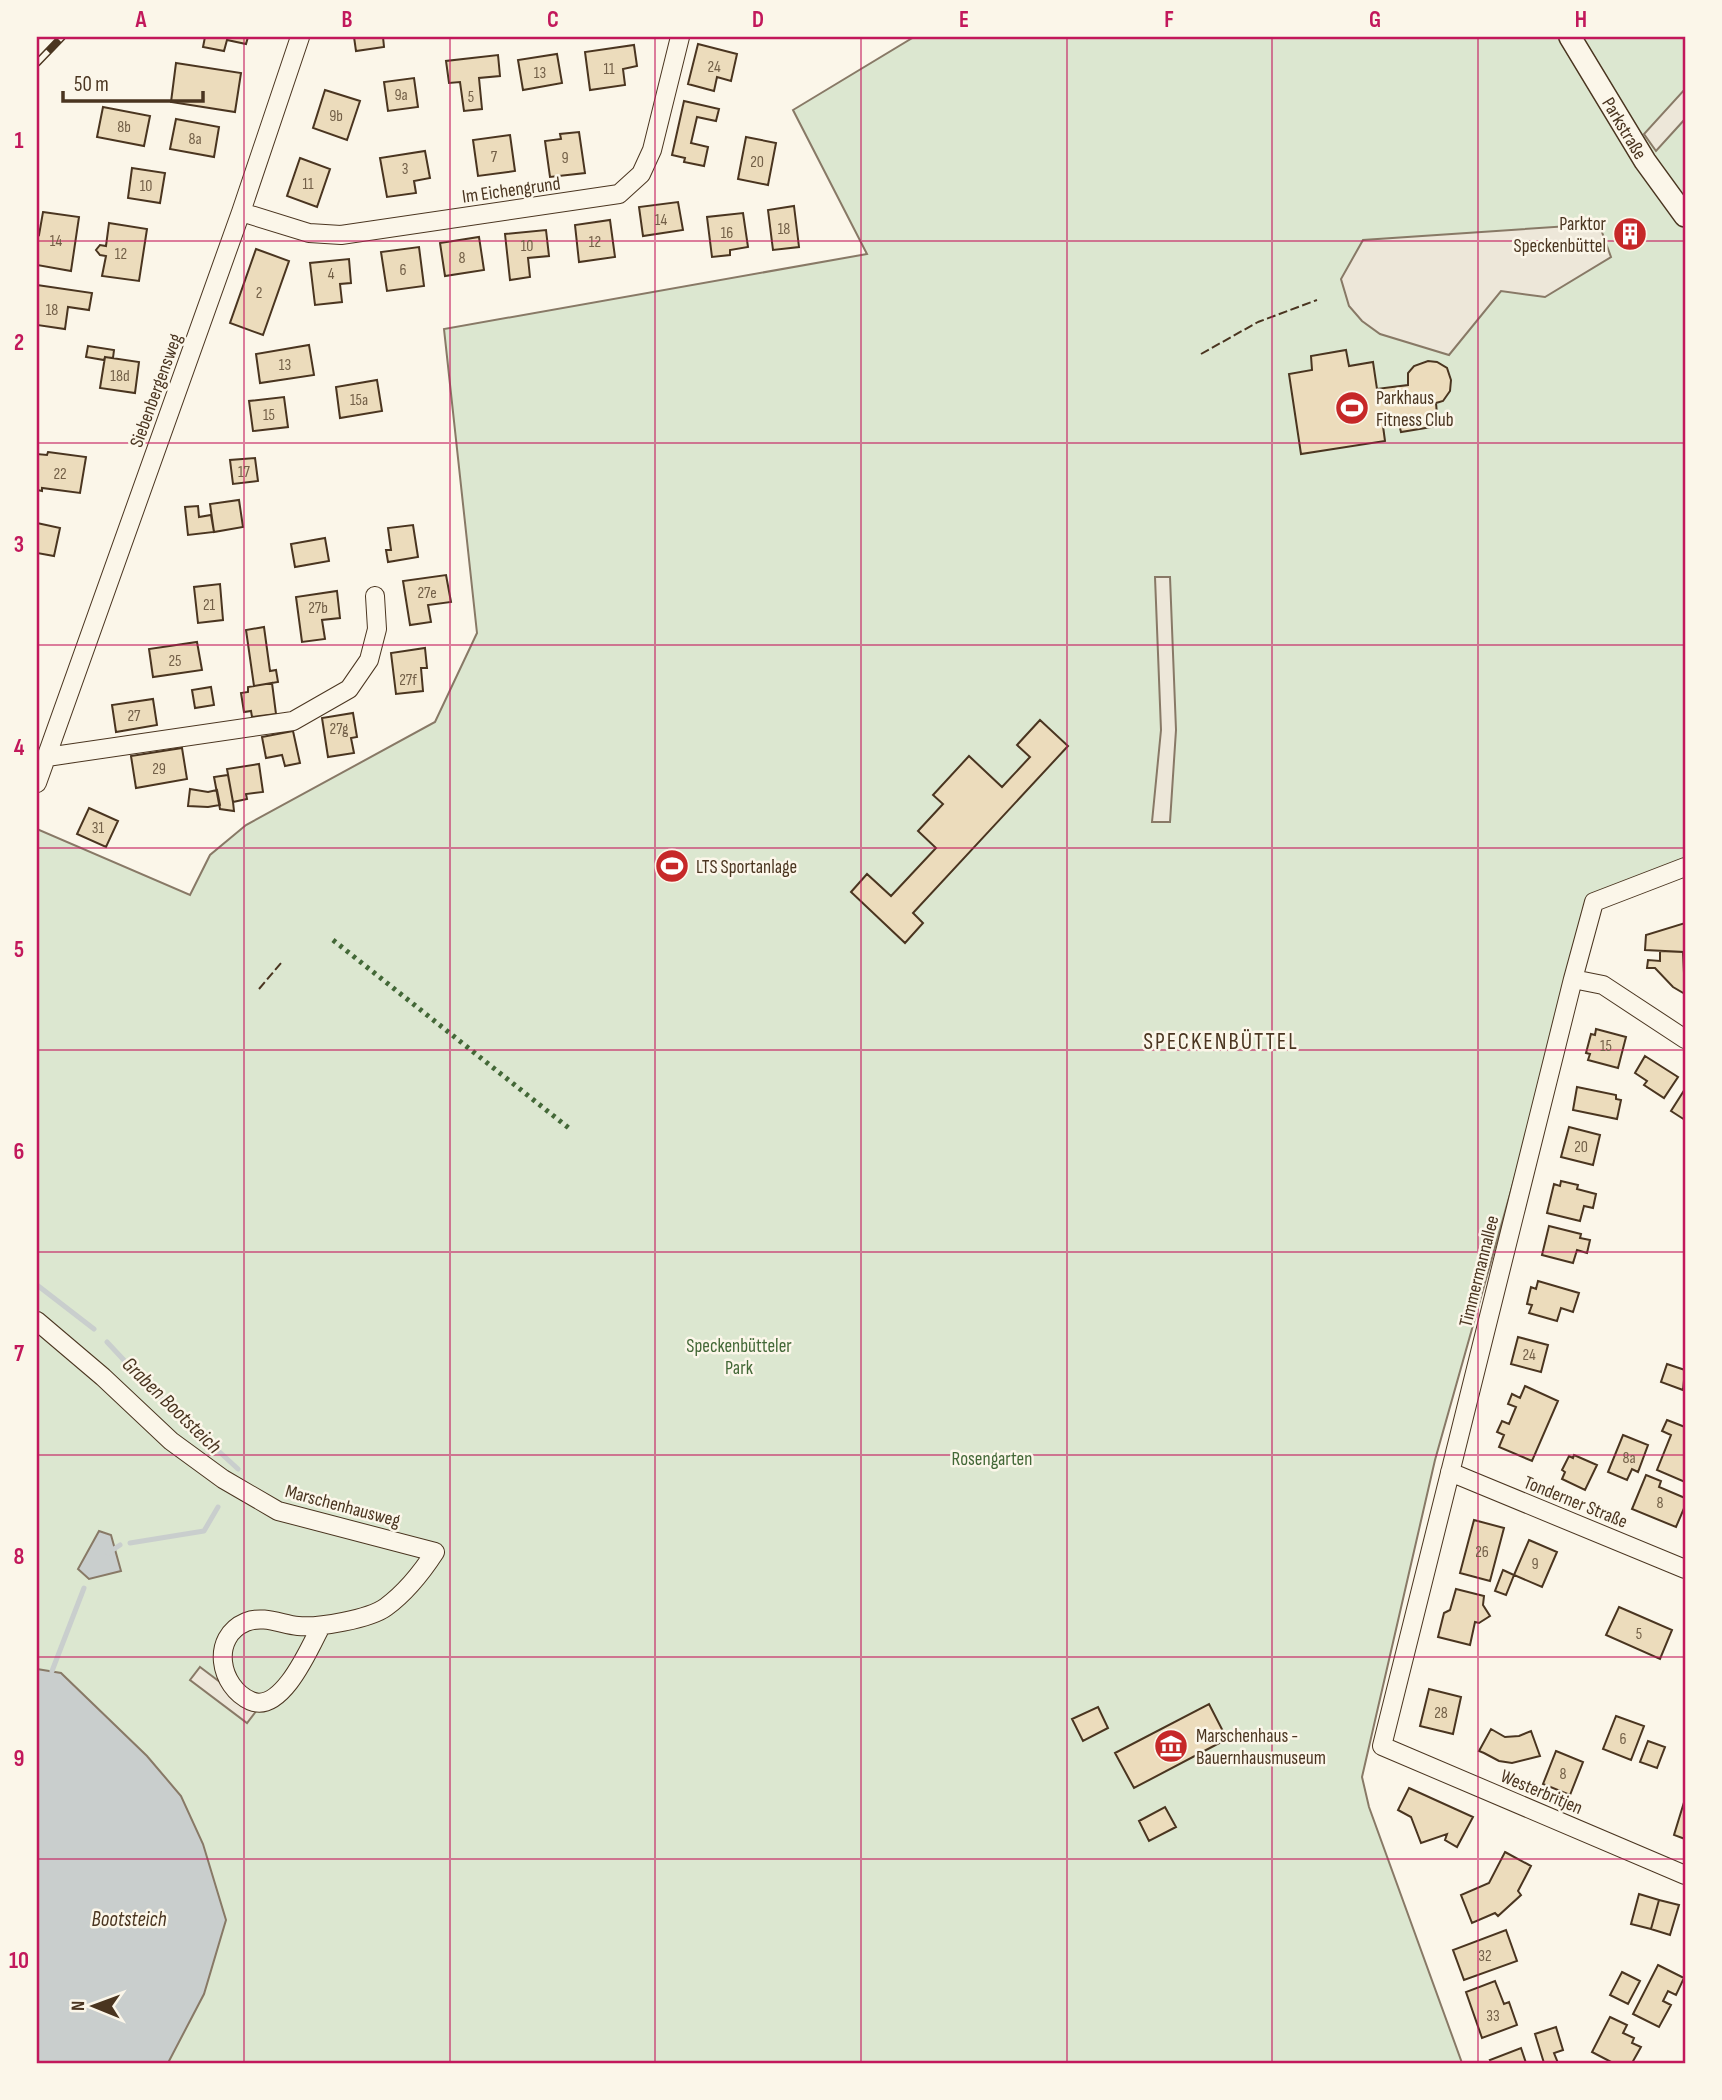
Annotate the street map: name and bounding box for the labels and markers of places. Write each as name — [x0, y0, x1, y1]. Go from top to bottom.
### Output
place label: Parktor Speckenbüttel — [1514, 213, 1607, 258]
building icon: Parktor Speckenbüttel — [1611, 215, 1649, 253]
place label: Parkhaus Fitness Club — [1376, 387, 1454, 432]
sports icon: Parkhaus Fitness Club — [1333, 389, 1371, 427]
sports icon: LTS Sportanlage — [653, 847, 691, 885]
place label: LTS Sportanlage — [696, 856, 797, 879]
place label: Marschenhaus - Bauernhausmuseum — [1196, 1725, 1326, 1770]
museum icon: Marschenhaus - Bauernhausmuseum — [1152, 1727, 1190, 1765]

